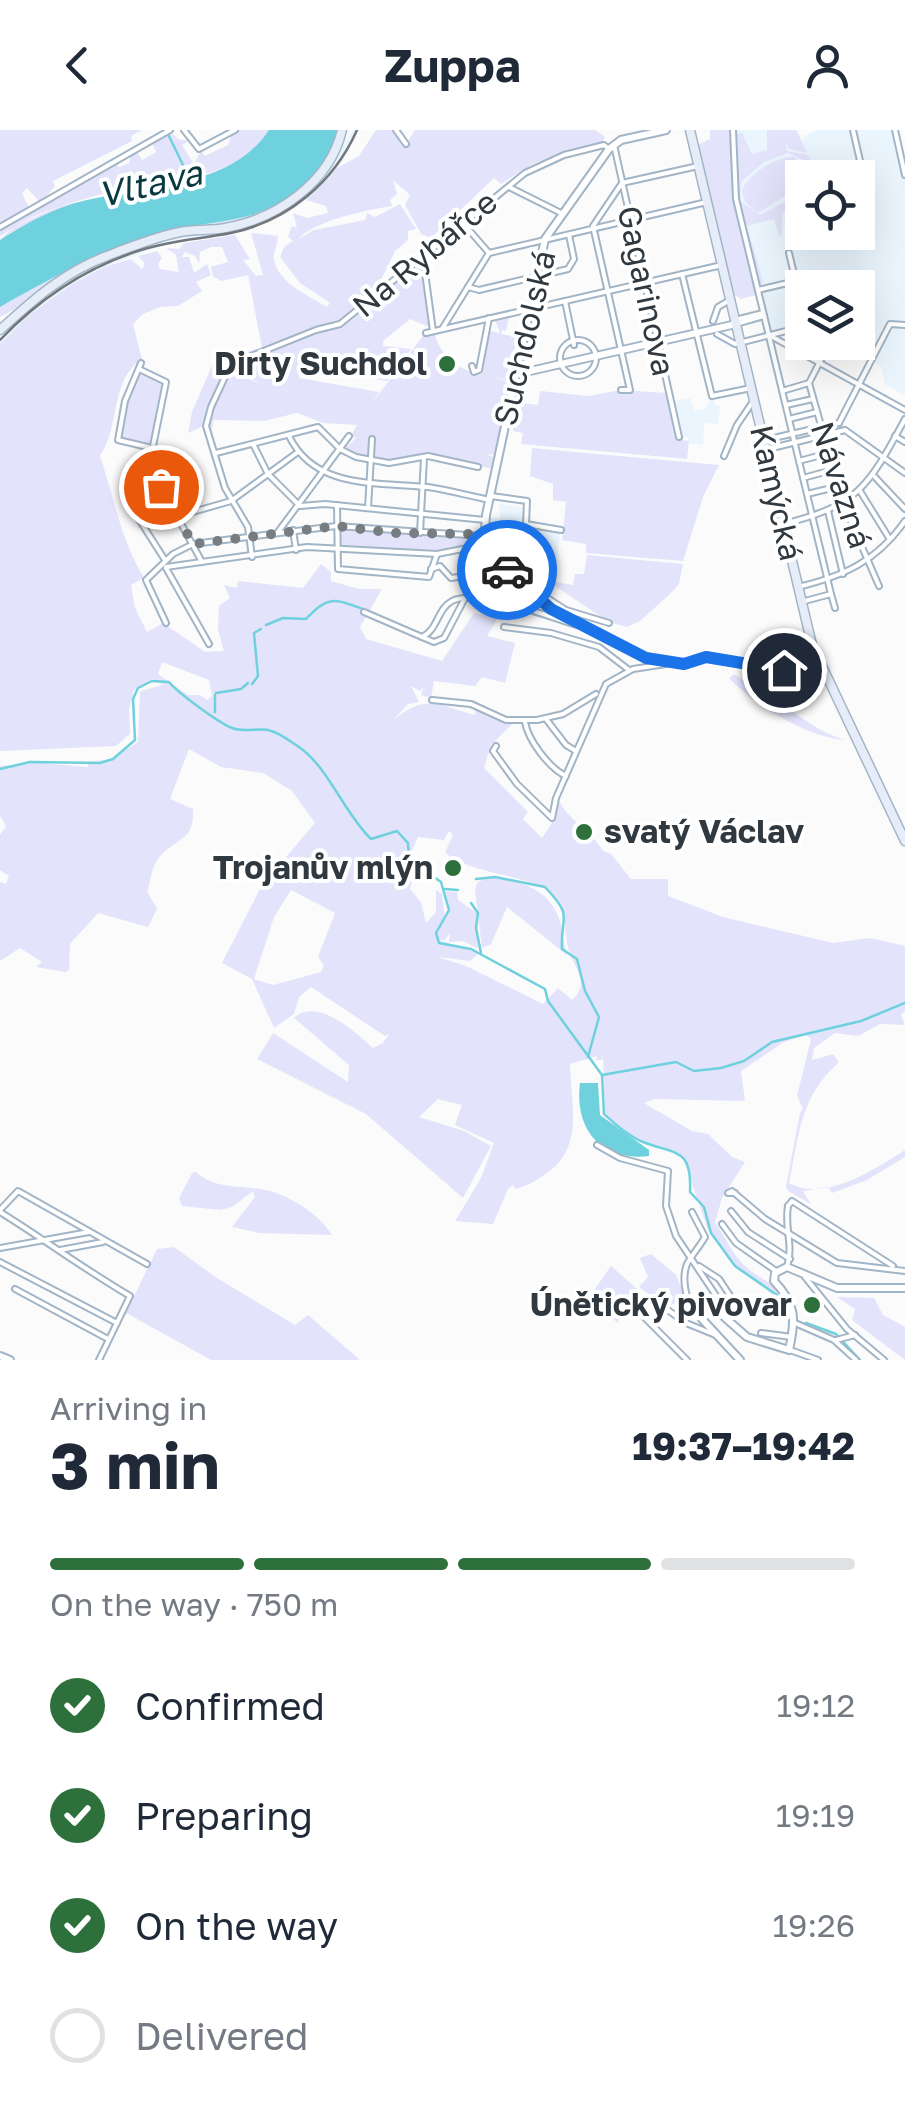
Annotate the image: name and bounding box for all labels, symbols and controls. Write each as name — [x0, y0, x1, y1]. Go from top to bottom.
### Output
icon: back — [50, 38, 105, 93]
text: Zuppa — [384, 38, 521, 92]
icon: person — [800, 38, 855, 93]
water label: Vltava — [94, 150, 207, 215]
map controls — [785, 160, 875, 360]
button: locate — [785, 160, 875, 250]
street label: Na Rybářce — [345, 182, 504, 324]
street label: Gagarinova — [610, 202, 684, 379]
street label: Suchdolská — [485, 246, 563, 429]
button: layers — [785, 270, 875, 360]
place label: Dirty Suchdol — [214, 344, 427, 382]
marker: Dirty Suchdol — [436, 353, 458, 375]
street label: Návazná — [804, 417, 880, 553]
street label: Kamýcká — [743, 421, 811, 564]
pin — [119, 445, 204, 530]
icon: bag — [134, 460, 189, 515]
courier — [457, 520, 557, 620]
icon: car — [480, 543, 535, 598]
pin — [742, 628, 827, 713]
icon: home — [757, 643, 812, 698]
place label: svatý Václav — [604, 812, 804, 850]
marker: svatý Václav — [573, 821, 595, 843]
place label: Trojanův mlýn — [213, 848, 433, 886]
marker: Trojanův mlýn — [442, 857, 464, 879]
place label: Únětický pivovar — [530, 1285, 792, 1323]
marker: Únětický pivovar — [801, 1294, 823, 1316]
text: Arriving in — [50, 1389, 207, 1427]
text: 19:37–19:42 — [632, 1423, 855, 1468]
text: 3 min — [50, 1425, 220, 1503]
text: On the way · 750 m — [50, 1585, 338, 1623]
icon: check — [50, 1678, 105, 1733]
text: Confirmed — [135, 1683, 325, 1728]
text: 19:12 — [776, 1686, 855, 1724]
icon: check — [50, 1788, 105, 1843]
text: Preparing — [135, 1793, 313, 1838]
text: 19:19 — [776, 1796, 855, 1834]
icon: check — [50, 1898, 105, 1953]
text: On the way — [135, 1903, 338, 1948]
text: 19:26 — [773, 1906, 855, 1944]
text: Delivered — [135, 2013, 308, 2058]

